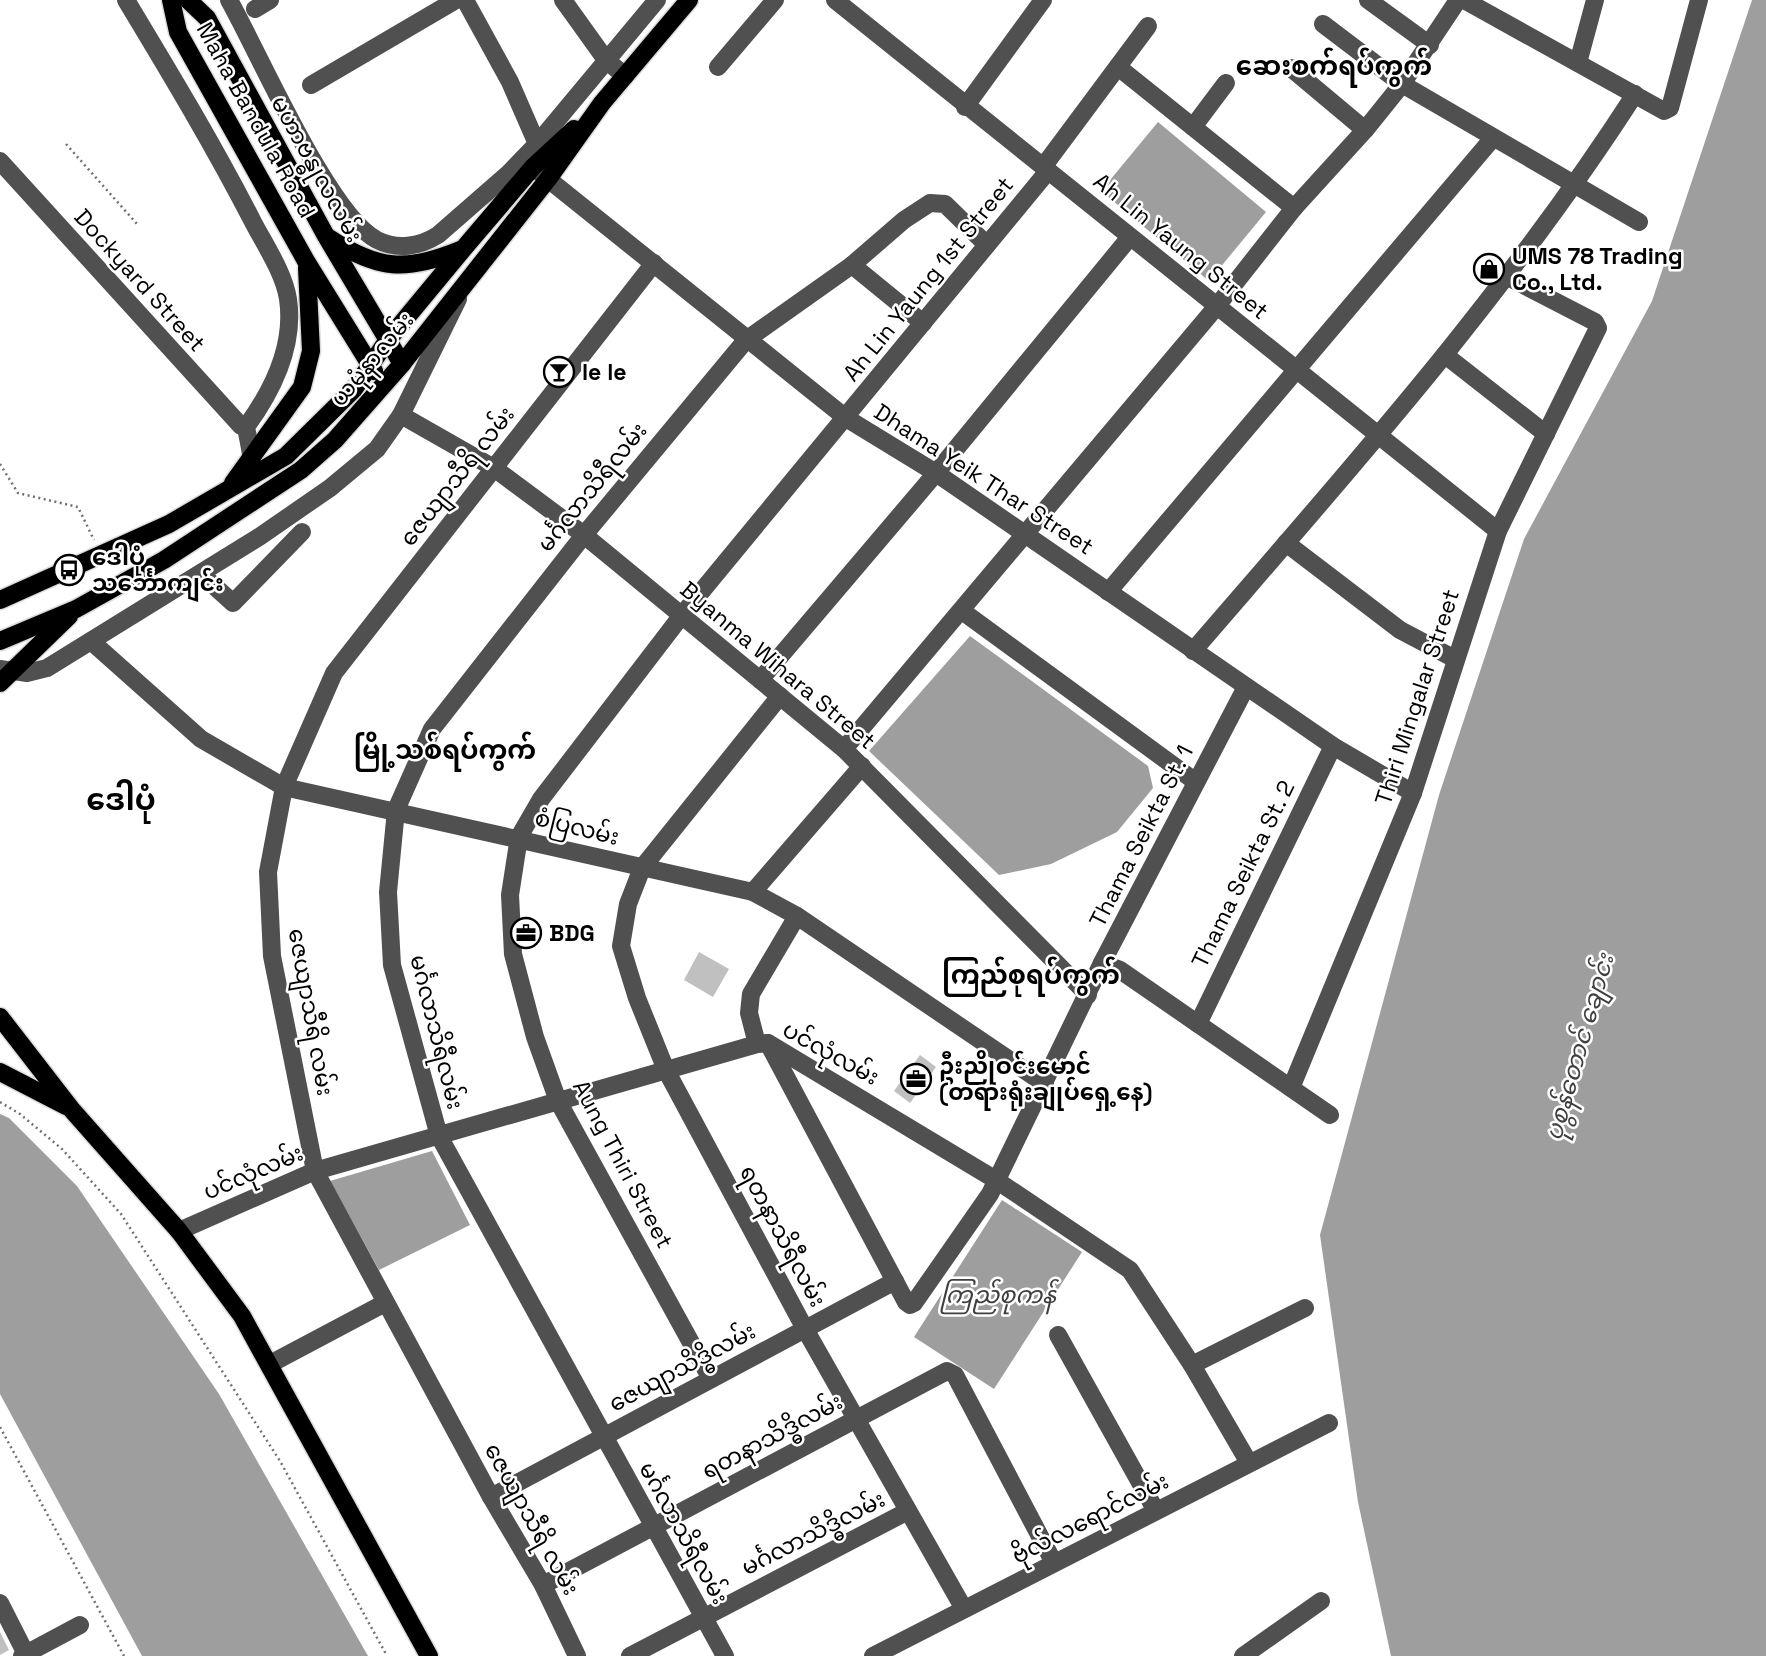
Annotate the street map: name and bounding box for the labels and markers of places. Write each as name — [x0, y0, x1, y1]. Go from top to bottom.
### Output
place label: UMS 78 Trading Co., Ltd. — [1512, 241, 1683, 297]
shop icon: UMS 78 Trading Co., Ltd. — [1472, 252, 1506, 286]
bar icon: le le — [542, 355, 576, 389]
place label: le le — [582, 357, 627, 387]
place label: ဒေါပုံ သင်္ဘောကျင်း — [92, 542, 224, 603]
bus stop icon: ဒေါပုံ သင်္ဘောကျင်း — [52, 553, 86, 587]
office icon: BDG — [509, 916, 543, 950]
place label: BDG — [549, 918, 595, 948]
place label: ဦးညိုဝင်းမောင် (တရားရုံးချုပ်ရှေ့နေ) — [939, 1050, 1153, 1112]
office icon: ဦးညိုဝင်းမောင် (တရားရုံးချုပ်ရှေ့နေ) — [899, 1062, 933, 1096]

